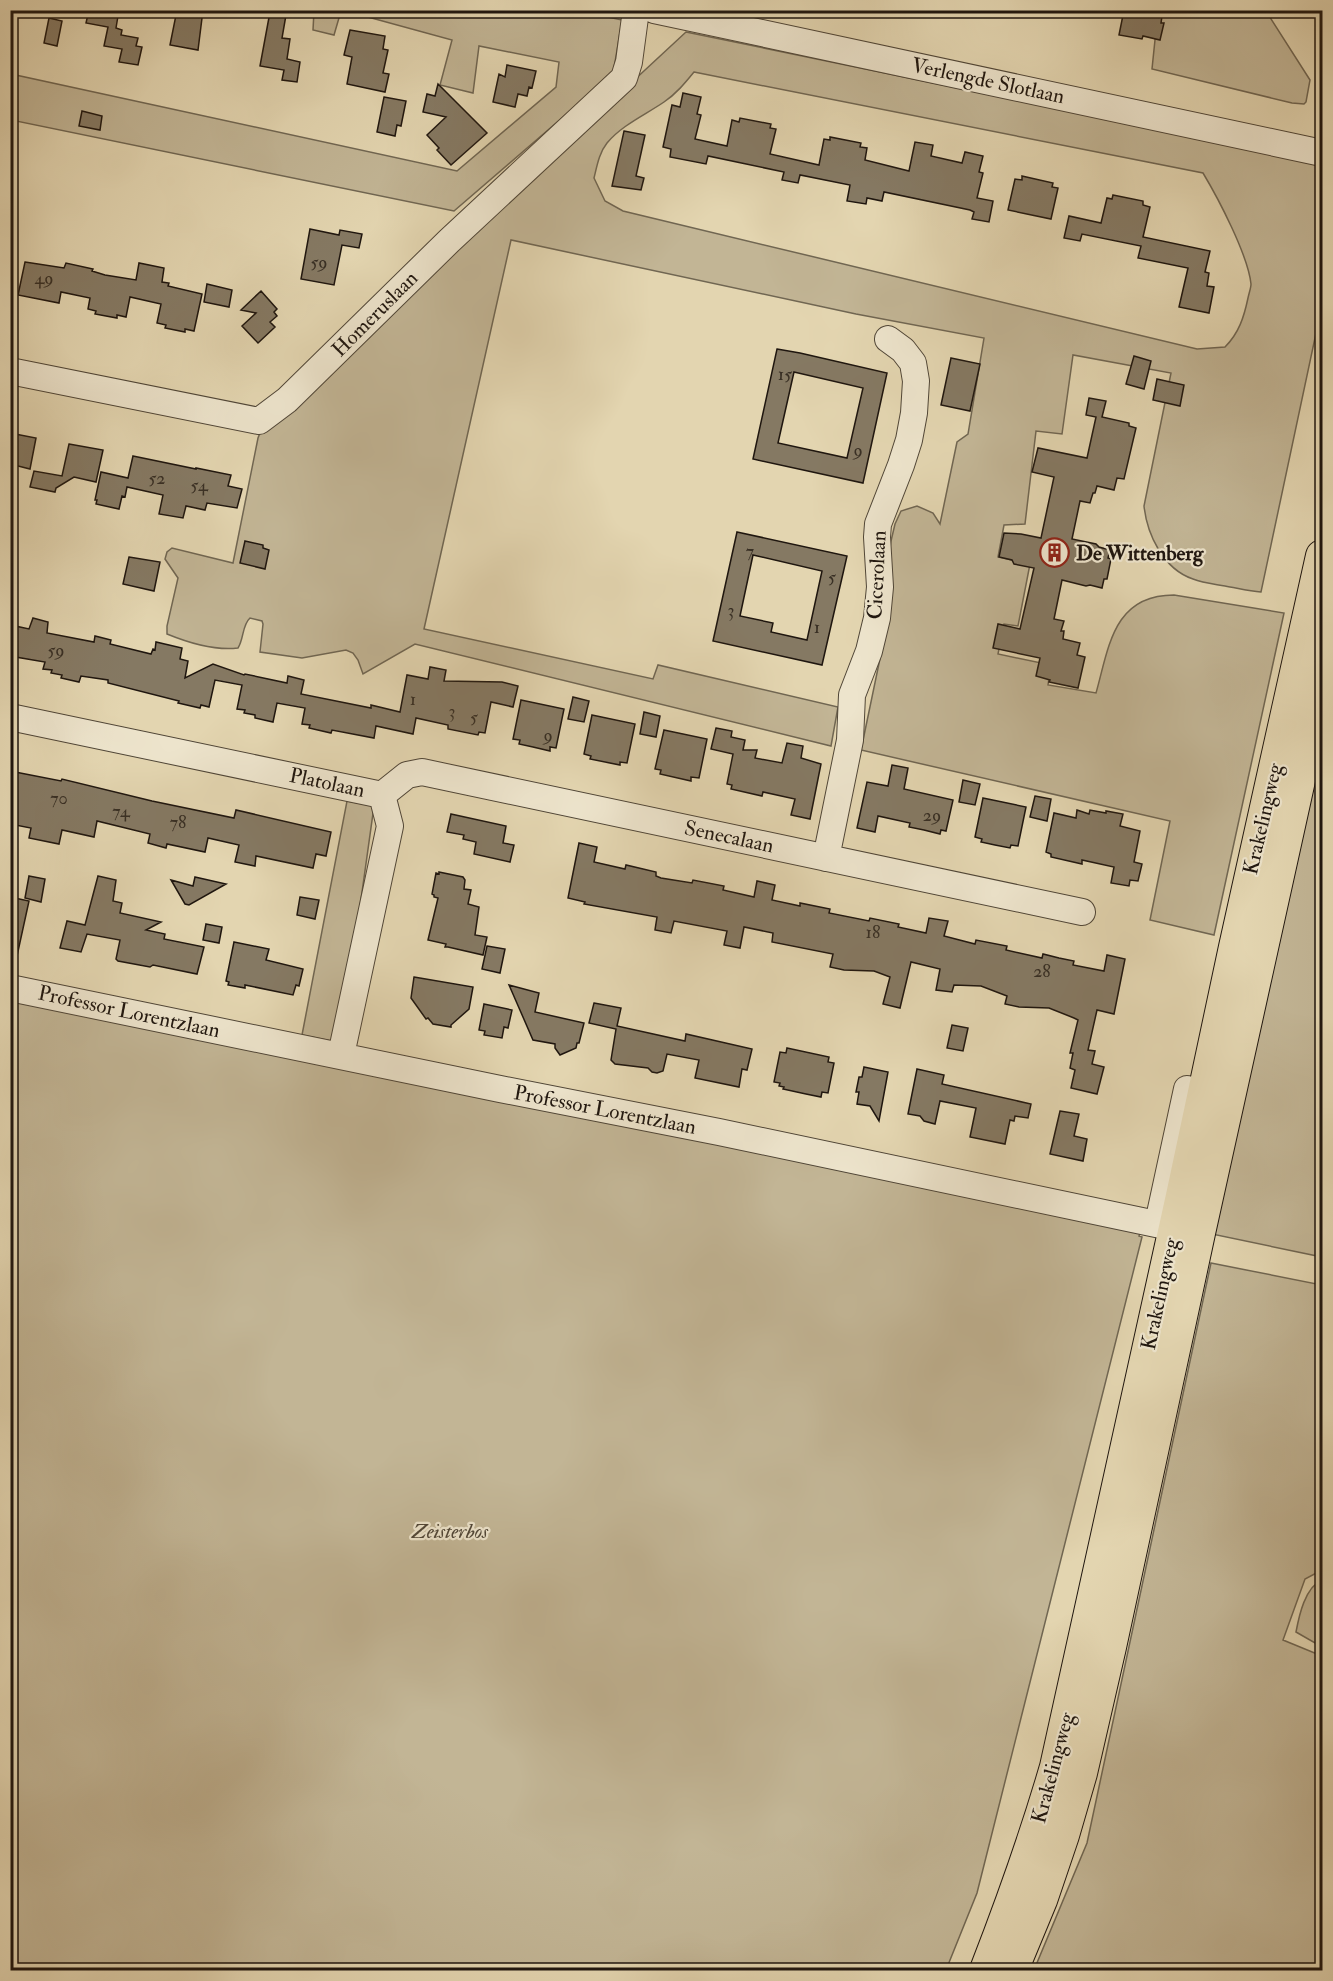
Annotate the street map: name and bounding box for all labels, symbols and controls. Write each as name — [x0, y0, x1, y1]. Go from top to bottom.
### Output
street label: Verlengde Slotlaan — [909, 52, 1067, 110]
house number: 59 — [310, 251, 328, 274]
street label: Homeruslaan — [326, 265, 424, 363]
house number: 49 — [35, 267, 53, 290]
house number: 15 — [778, 363, 792, 386]
house number: 9 — [851, 439, 863, 462]
house number: 52 — [149, 467, 165, 490]
house number: 54 — [190, 474, 209, 497]
street label: Cicerolaan — [861, 530, 893, 620]
building icon: De Wittenberg — [1039, 537, 1071, 569]
house number: 7 — [746, 540, 754, 563]
place label: De Wittenberg — [1076, 540, 1204, 567]
house number: 5 — [828, 566, 836, 589]
house number: 3 — [728, 599, 734, 622]
house number: 1 — [814, 616, 820, 639]
house number: 59 — [47, 639, 65, 662]
house number: 1 — [410, 688, 416, 711]
house number: 3 — [449, 700, 455, 723]
house number: 5 — [470, 706, 478, 729]
house number: 9 — [541, 724, 553, 747]
street label: Krakelingweg — [1237, 760, 1289, 877]
street label: Platolaan — [287, 762, 367, 804]
house number: 70 — [50, 787, 68, 810]
house number: 74 — [112, 800, 131, 823]
house number: 29 — [923, 804, 941, 827]
house number: 78 — [170, 811, 186, 834]
street label: Senecalaan — [682, 814, 776, 860]
house number: 18 — [866, 921, 880, 944]
house number: 28 — [1033, 960, 1051, 983]
street label: Professor Lorentzlaan — [36, 980, 223, 1045]
street label: Professor Lorentzlaan — [511, 1079, 699, 1141]
street label: Krakelingweg — [1135, 1235, 1185, 1352]
park label: Zeisterbos — [411, 1518, 489, 1545]
street label: Krakelingweg — [1025, 1709, 1081, 1826]

